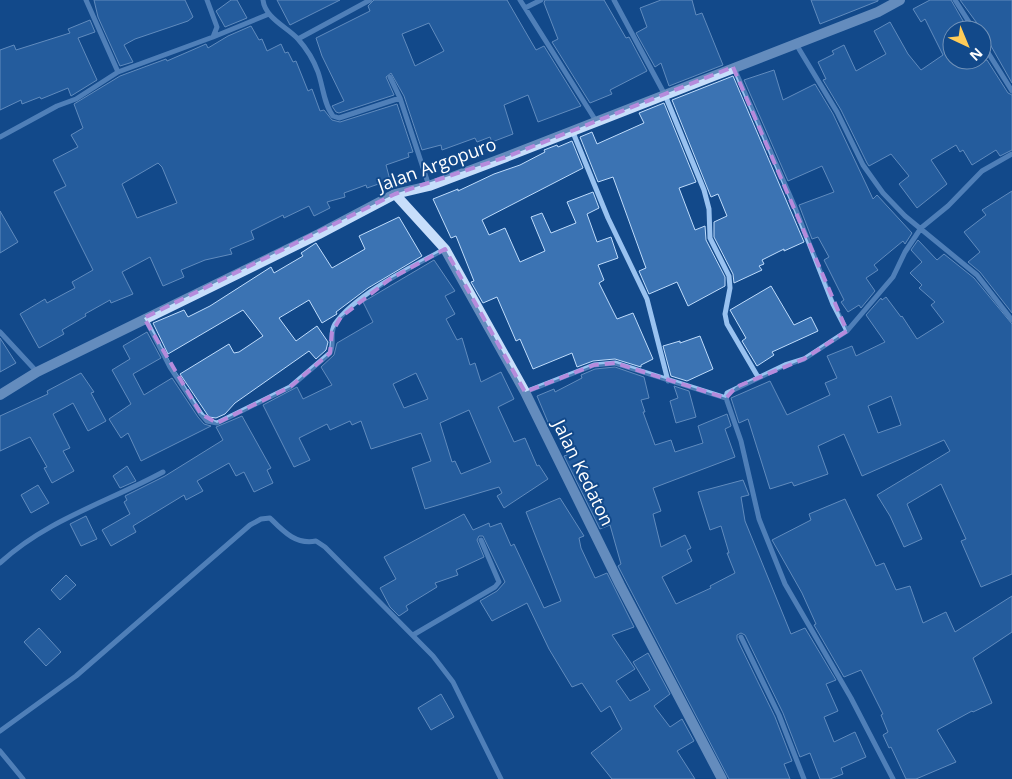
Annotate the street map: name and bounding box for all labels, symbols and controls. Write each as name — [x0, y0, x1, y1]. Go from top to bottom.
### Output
north arrow — [942, 20, 992, 70]
text: N — [966, 44, 987, 66]
street label: Jalan Argopuro — [372, 131, 499, 197]
street label: Jalan Kedaton — [547, 414, 620, 530]

